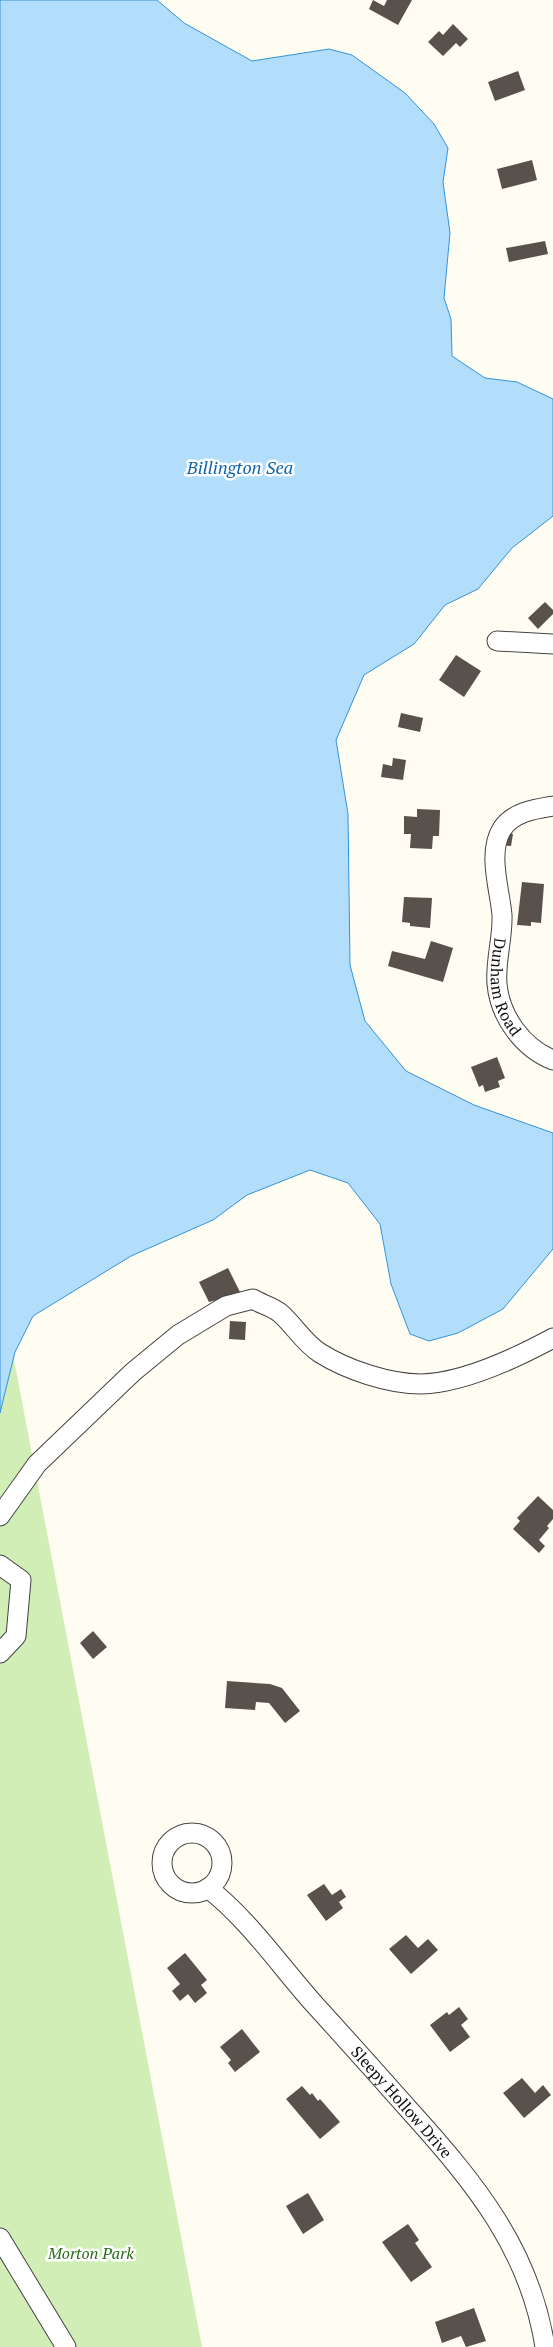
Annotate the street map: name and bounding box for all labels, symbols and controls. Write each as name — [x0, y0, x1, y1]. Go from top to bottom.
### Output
water label: Billington Sea — [186, 455, 293, 479]
street label: Dunham Road — [486, 937, 527, 1041]
street label: Sleepy Hollow Drive — [346, 2041, 458, 2163]
park label: Morton Park — [47, 2242, 134, 2264]

